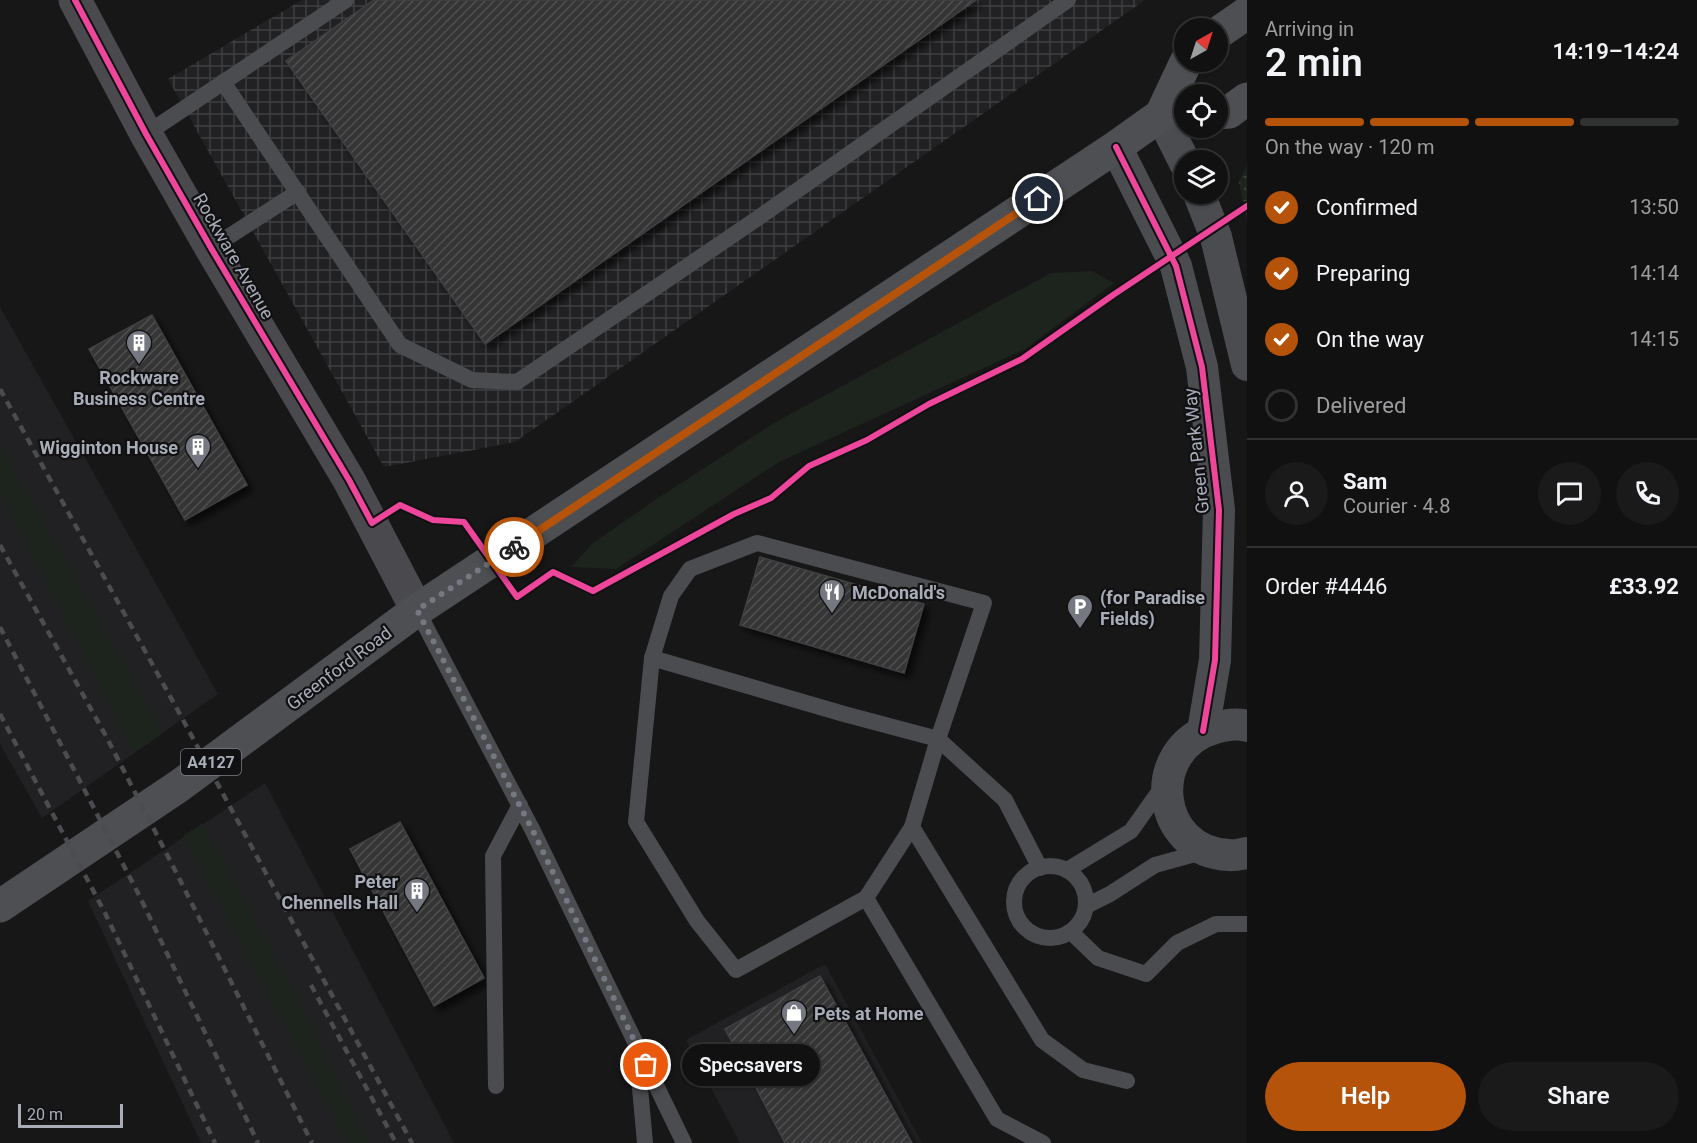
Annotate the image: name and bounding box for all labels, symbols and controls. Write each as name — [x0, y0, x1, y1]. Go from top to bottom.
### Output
text: Arriving in — [1265, 17, 1354, 41]
north arrow — [1174, 18, 1228, 72]
map controls — [1174, 18, 1228, 204]
text: 14:19–14:24 — [1552, 39, 1679, 64]
text: 2 min — [1265, 40, 1363, 86]
button: locate — [1174, 84, 1228, 138]
text: On the way · 120 m — [1265, 135, 1434, 159]
button: layers — [1174, 150, 1228, 204]
pin — [1012, 173, 1063, 224]
icon: home — [1021, 182, 1054, 215]
street label: Rockware Avenue — [189, 189, 279, 323]
icon: check — [1265, 191, 1298, 224]
text: Confirmed — [1316, 195, 1418, 220]
text: 13:50 — [1629, 195, 1679, 219]
icon: check — [1265, 257, 1298, 290]
text: Preparing — [1316, 261, 1410, 286]
text: 14:14 — [1629, 261, 1679, 285]
icon: check — [1265, 323, 1298, 356]
text: On the way — [1316, 327, 1424, 352]
text: 14:15 — [1629, 327, 1679, 351]
building icon: Rockware Business Centre — [124, 328, 154, 366]
place label: Rockware Business Centre — [73, 367, 205, 409]
street label: Green Park Way — [1179, 387, 1213, 515]
text: Delivered — [1316, 393, 1406, 418]
building icon: Wigginton House — [183, 432, 213, 470]
place label: Wigginton House — [40, 437, 178, 458]
button: person — [1265, 462, 1328, 525]
button: chat — [1538, 462, 1601, 525]
button: phone — [1616, 462, 1679, 525]
text: Sam — [1343, 469, 1387, 494]
text: Courier · 4.8 — [1343, 494, 1450, 518]
courier — [484, 517, 544, 577]
icon: bike — [498, 531, 531, 564]
text: Order #4446 — [1265, 574, 1387, 599]
text: £33.92 — [1609, 574, 1679, 599]
restaurant icon: McDonald's — [817, 577, 847, 615]
place label: McDonald's — [852, 582, 945, 603]
place label: (for Paradise Fields) — [1100, 587, 1205, 630]
parking icon: (for Paradise Fields) — [1065, 592, 1095, 630]
street label: Greenford Road — [283, 622, 395, 714]
road number: A4127 — [181, 749, 241, 775]
place label: Peter Chennells Hall — [281, 871, 398, 913]
building icon: Peter Chennells Hall — [402, 876, 432, 914]
shop icon: Pets at Home — [779, 998, 809, 1036]
place label: Pets at Home — [814, 1003, 924, 1024]
pin — [620, 1039, 671, 1090]
callout: Specsavers — [682, 1044, 820, 1086]
icon: bag — [629, 1048, 662, 1081]
text: Specsavers — [699, 1053, 803, 1077]
button: Help — [1265, 1062, 1466, 1131]
button: Share — [1478, 1062, 1679, 1131]
scale bar — [18, 1101, 123, 1128]
text: 20 m — [27, 1105, 63, 1124]

